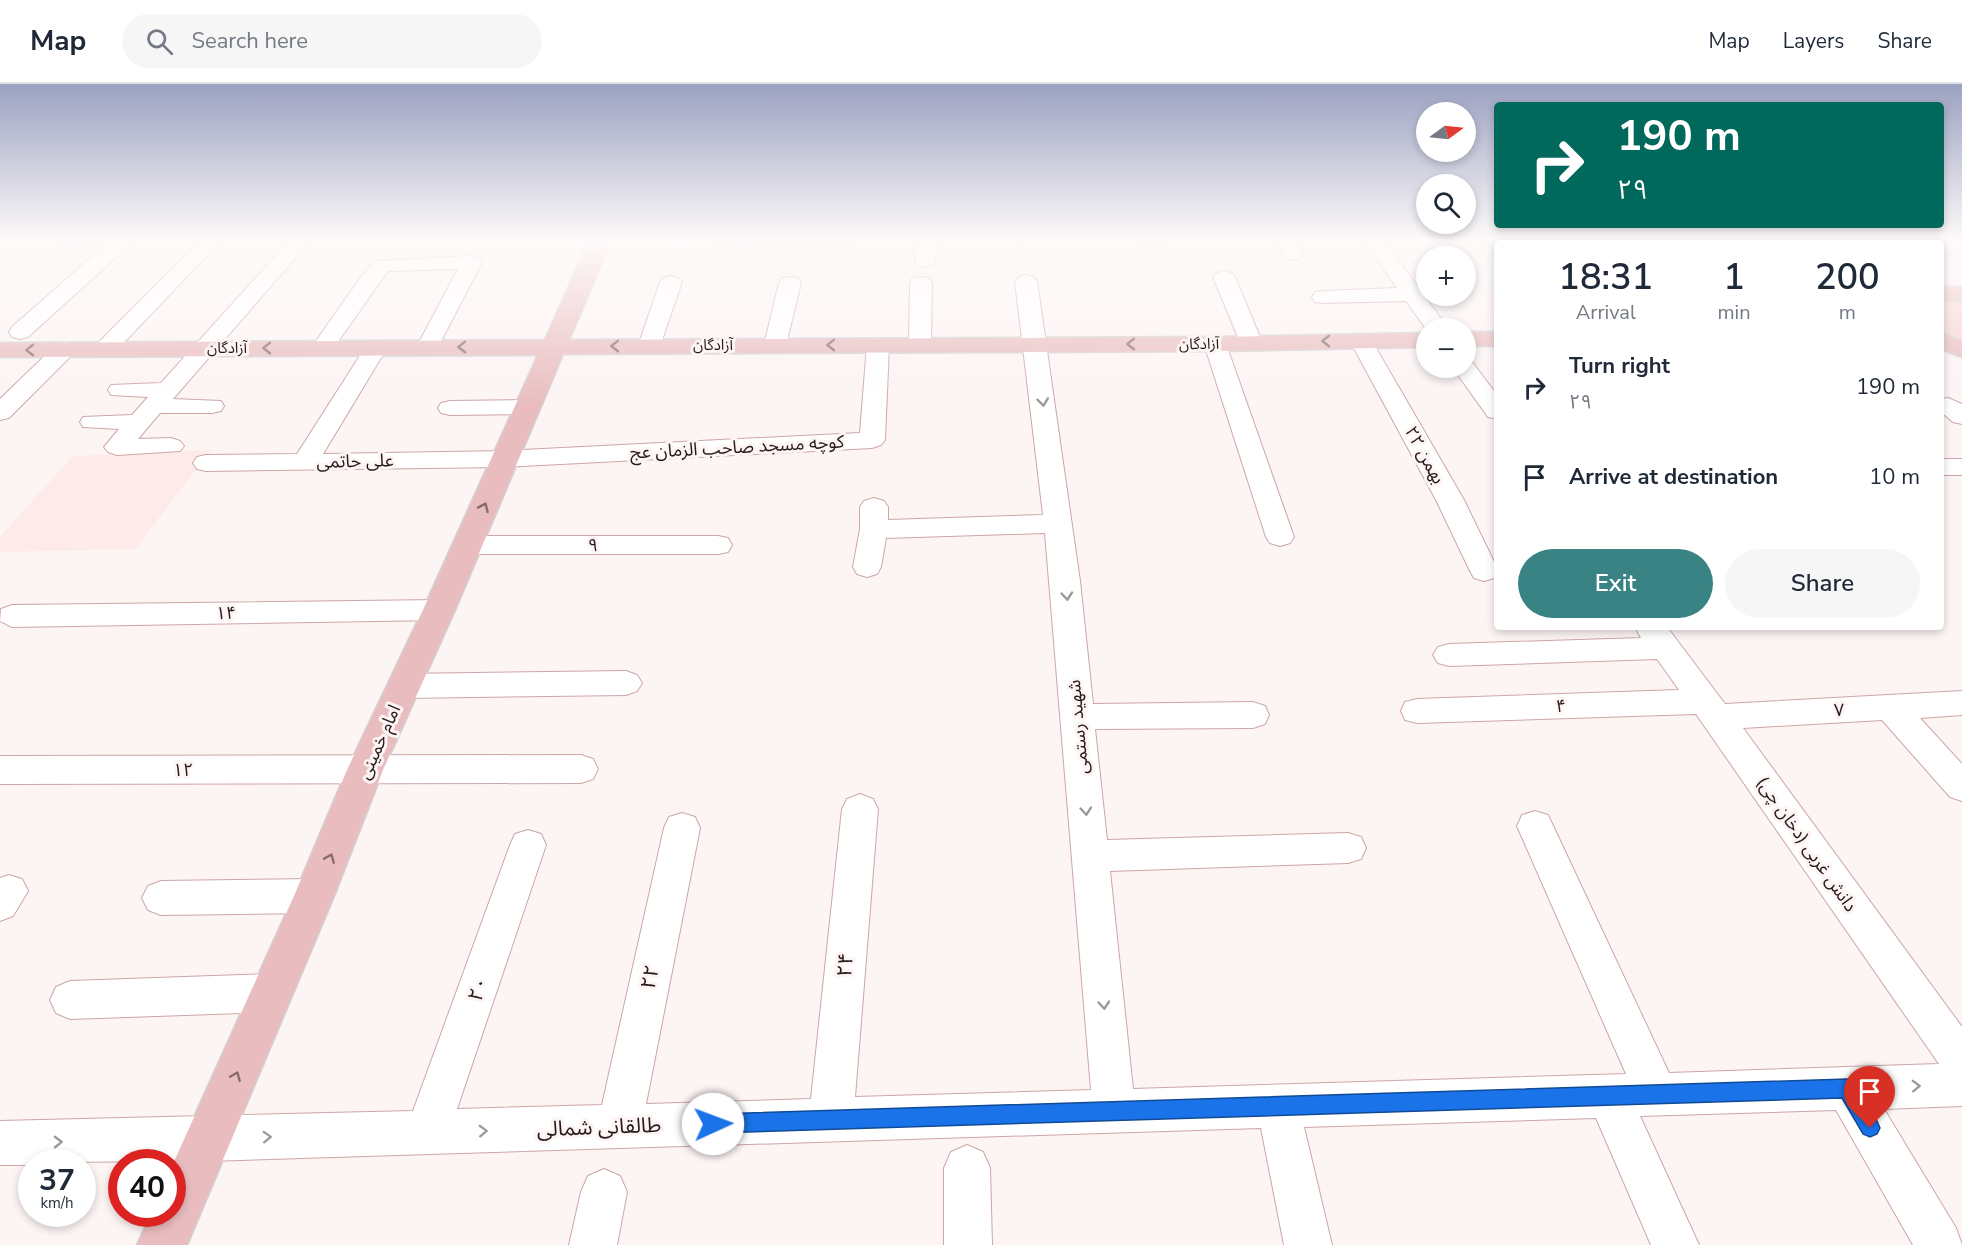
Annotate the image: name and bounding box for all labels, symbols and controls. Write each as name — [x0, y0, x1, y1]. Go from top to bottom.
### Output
search box — [122, 14, 542, 68]
text: Map — [30, 22, 86, 60]
icon: search — [143, 25, 176, 58]
text: Search here — [191, 26, 308, 56]
text: Map — [1708, 27, 1750, 55]
text: Layers — [1783, 27, 1844, 55]
text: Share — [1877, 27, 1932, 55]
north arrow — [1416, 102, 1476, 162]
map controls — [1416, 102, 1476, 378]
text: 190 m — [1617, 108, 1741, 165]
icon: right — [1518, 126, 1596, 204]
text: ۲۹ — [1617, 172, 1648, 209]
button: search — [1416, 174, 1476, 234]
button: + — [1416, 246, 1476, 306]
text: 18:31 — [1558, 253, 1653, 302]
text: 1 — [1723, 253, 1745, 302]
text: 200 — [1815, 253, 1880, 302]
text: Arrival — [1576, 299, 1636, 326]
text: min — [1718, 299, 1751, 326]
text: m — [1839, 299, 1856, 326]
button: − — [1416, 318, 1476, 378]
street label: آزادگان — [1179, 334, 1220, 354]
street label: آزادگان — [693, 335, 734, 355]
one-way arrow — [1322, 335, 1331, 348]
street label: آزادگان — [207, 338, 248, 358]
one-way arrow — [1127, 338, 1136, 350]
one-way arrow — [827, 339, 836, 351]
one-way arrow — [611, 340, 620, 352]
one-way arrow — [458, 341, 467, 354]
one-way arrow — [263, 342, 272, 354]
one-way arrow — [26, 344, 35, 356]
text: Turn right — [1569, 351, 1670, 381]
icon: right — [1518, 371, 1551, 404]
text: 190 m — [1856, 372, 1920, 402]
text: ۲۹ — [1569, 388, 1592, 415]
one-way arrow — [1036, 397, 1049, 407]
street label: ۲۲ بهمن — [1399, 422, 1451, 488]
street label: کوچه مسجد صاحب الزمان عج — [629, 429, 845, 466]
street label: علی حاتمی — [316, 448, 394, 474]
icon: arrive — [1518, 461, 1551, 494]
text: Arrive at destination — [1569, 462, 1778, 492]
text: 10 m — [1869, 462, 1920, 492]
one-way arrow — [477, 502, 489, 513]
street label: ۹ — [588, 533, 598, 557]
button: Exit — [1518, 549, 1713, 618]
button: Share — [1725, 549, 1920, 618]
one-way arrow — [1060, 591, 1073, 600]
street label: ۱۴ — [215, 601, 237, 625]
street label: شهید رستمی — [1062, 679, 1094, 775]
street label: ۴ — [1555, 694, 1567, 718]
street label: ۷ — [1833, 698, 1845, 722]
street label: امام خمینی — [352, 701, 408, 784]
street label: ۱۲ — [173, 758, 193, 782]
street label: دانش غربی (دخان چی) — [1751, 772, 1863, 916]
one-way arrow — [1079, 806, 1092, 815]
one-way arrow — [323, 854, 335, 865]
street label: ۲۴ — [830, 952, 860, 978]
street label: ۲۲ — [634, 962, 666, 992]
street label: ۲۰ — [461, 973, 495, 1005]
one-way arrow — [1097, 1000, 1110, 1009]
pin — [1844, 1066, 1895, 1128]
one-way arrow — [229, 1071, 241, 1082]
icon: arrive — [1853, 1075, 1886, 1108]
one-way arrow — [1912, 1080, 1921, 1092]
position arrow — [681, 1092, 745, 1156]
street label: طالقانی شمالی — [536, 1111, 662, 1143]
one-way arrow — [478, 1124, 487, 1137]
one-way arrow — [262, 1131, 271, 1144]
one-way arrow — [54, 1136, 63, 1148]
speed limit sign: 40 — [108, 1149, 186, 1227]
text: 37 — [39, 1160, 75, 1201]
text: km/h — [40, 1193, 74, 1213]

